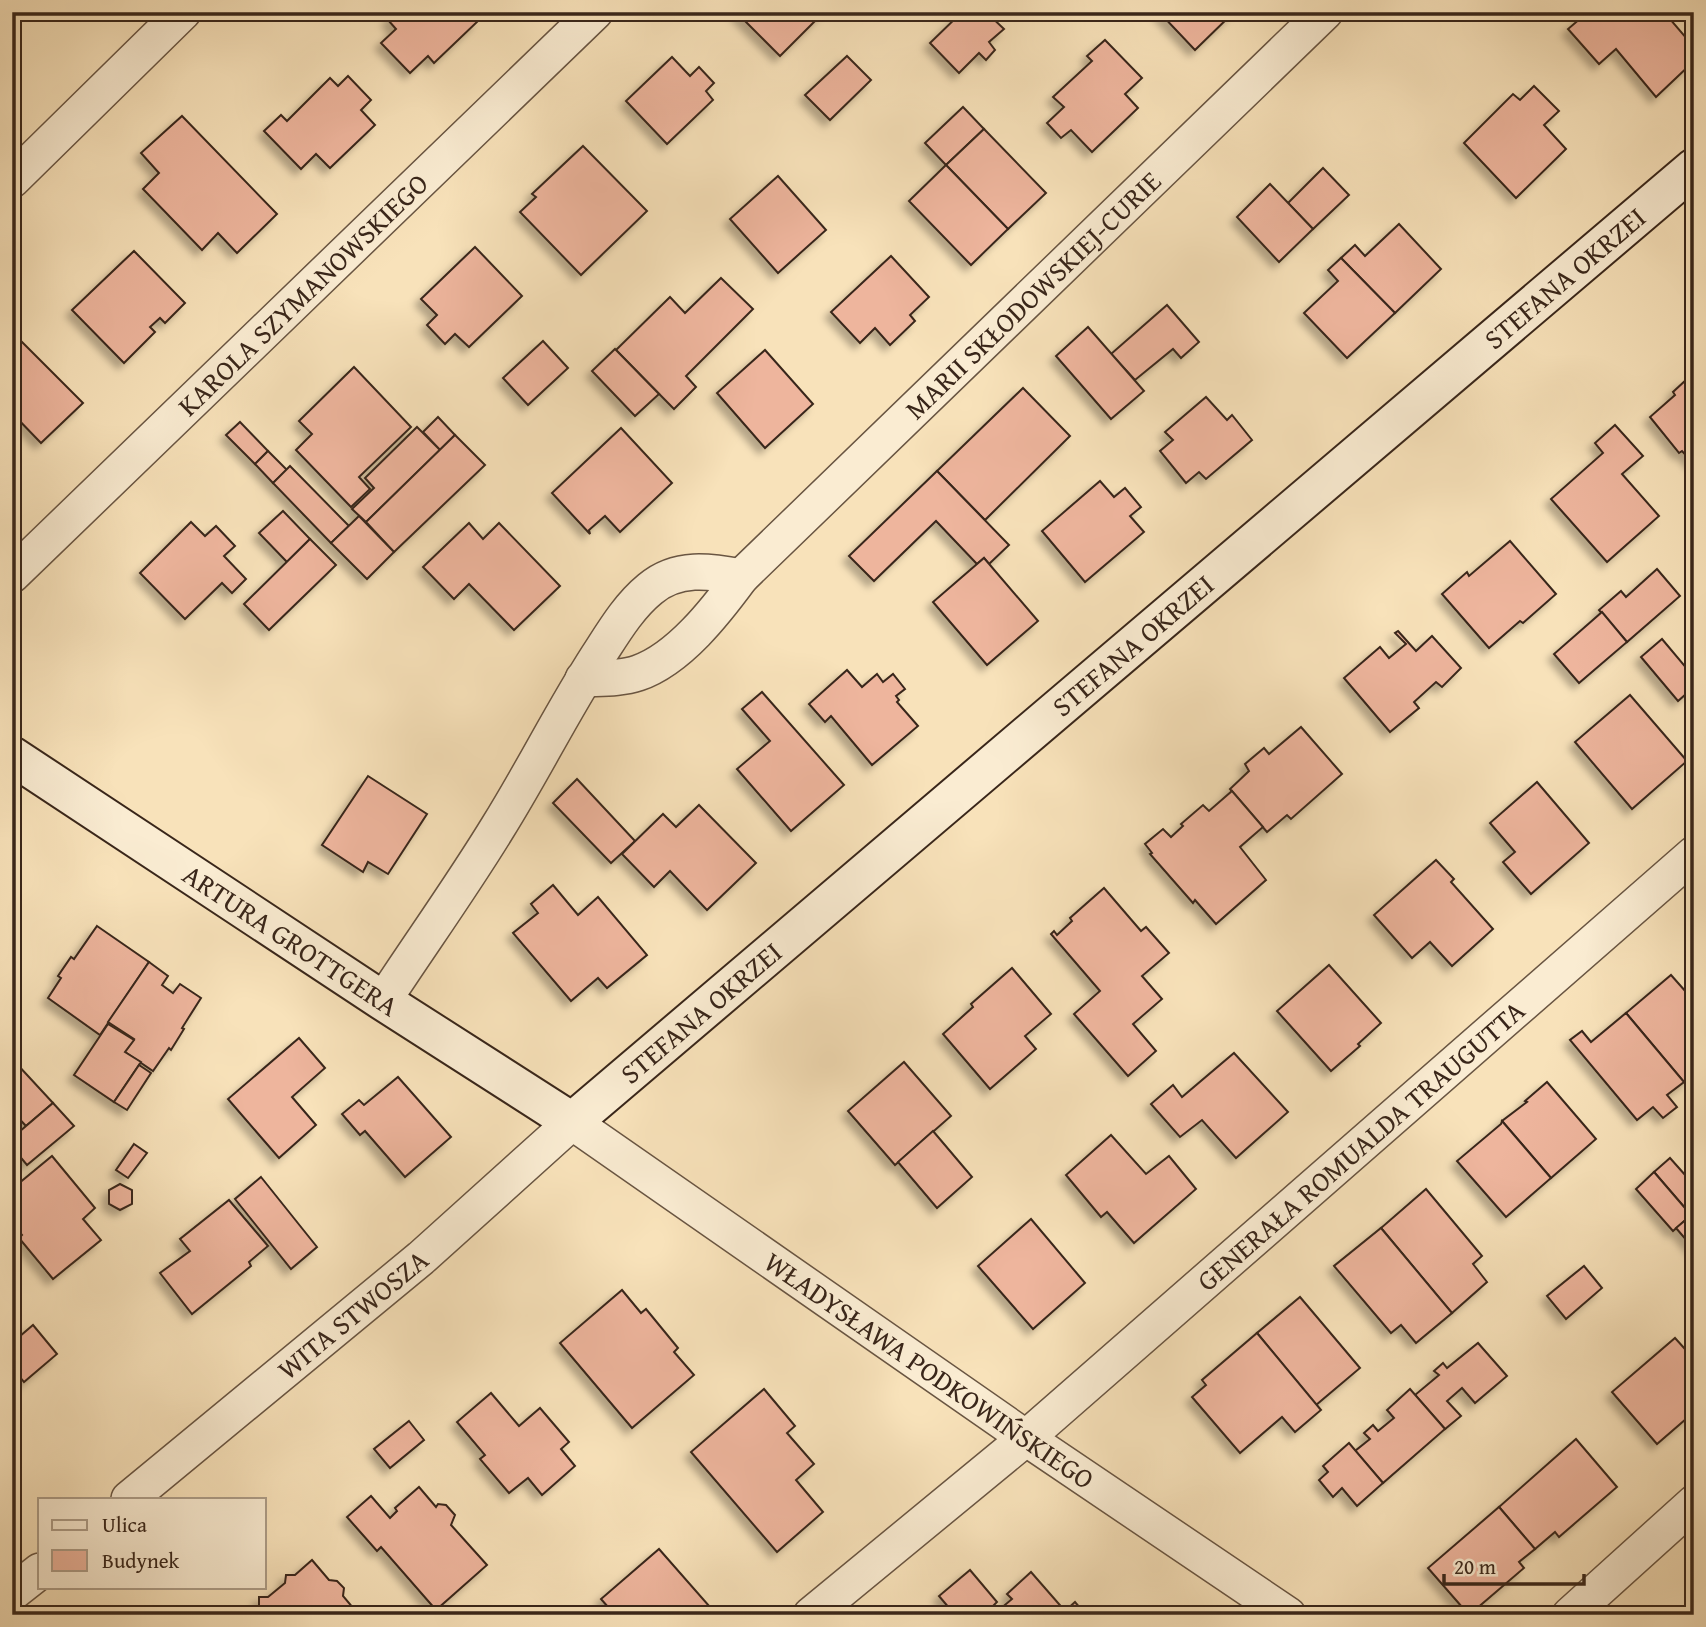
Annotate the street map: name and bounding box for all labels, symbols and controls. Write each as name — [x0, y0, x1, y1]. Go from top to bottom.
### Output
street label: MARII SKŁODOWSKIEJ-CURIE — [895, 161, 1170, 428]
street label: KAROLA SZYMANOWSKIEGO — [168, 163, 437, 425]
street label: STEFANA OKRZEI — [1475, 197, 1654, 358]
street label: STEFANA OKRZEI — [1043, 564, 1222, 726]
street label: ARTURA GROTTGERA — [175, 853, 407, 1026]
street label: STEFANA OKRZEI — [611, 931, 790, 1093]
street label: GENERAŁA ROMUALDA TRAUGUTTA — [1187, 990, 1533, 1300]
street label: WITA STWOSZA — [268, 1239, 437, 1389]
street label: WŁADYSŁAWA PODKOWIŃSKIEGO — [756, 1241, 1103, 1499]
legend — [38, 1498, 266, 1588]
text: Ulica — [102, 1509, 147, 1540]
scale bar — [1444, 1543, 1584, 1587]
text: Budynek — [102, 1545, 180, 1576]
text: 20 m — [1454, 1551, 1496, 1582]

